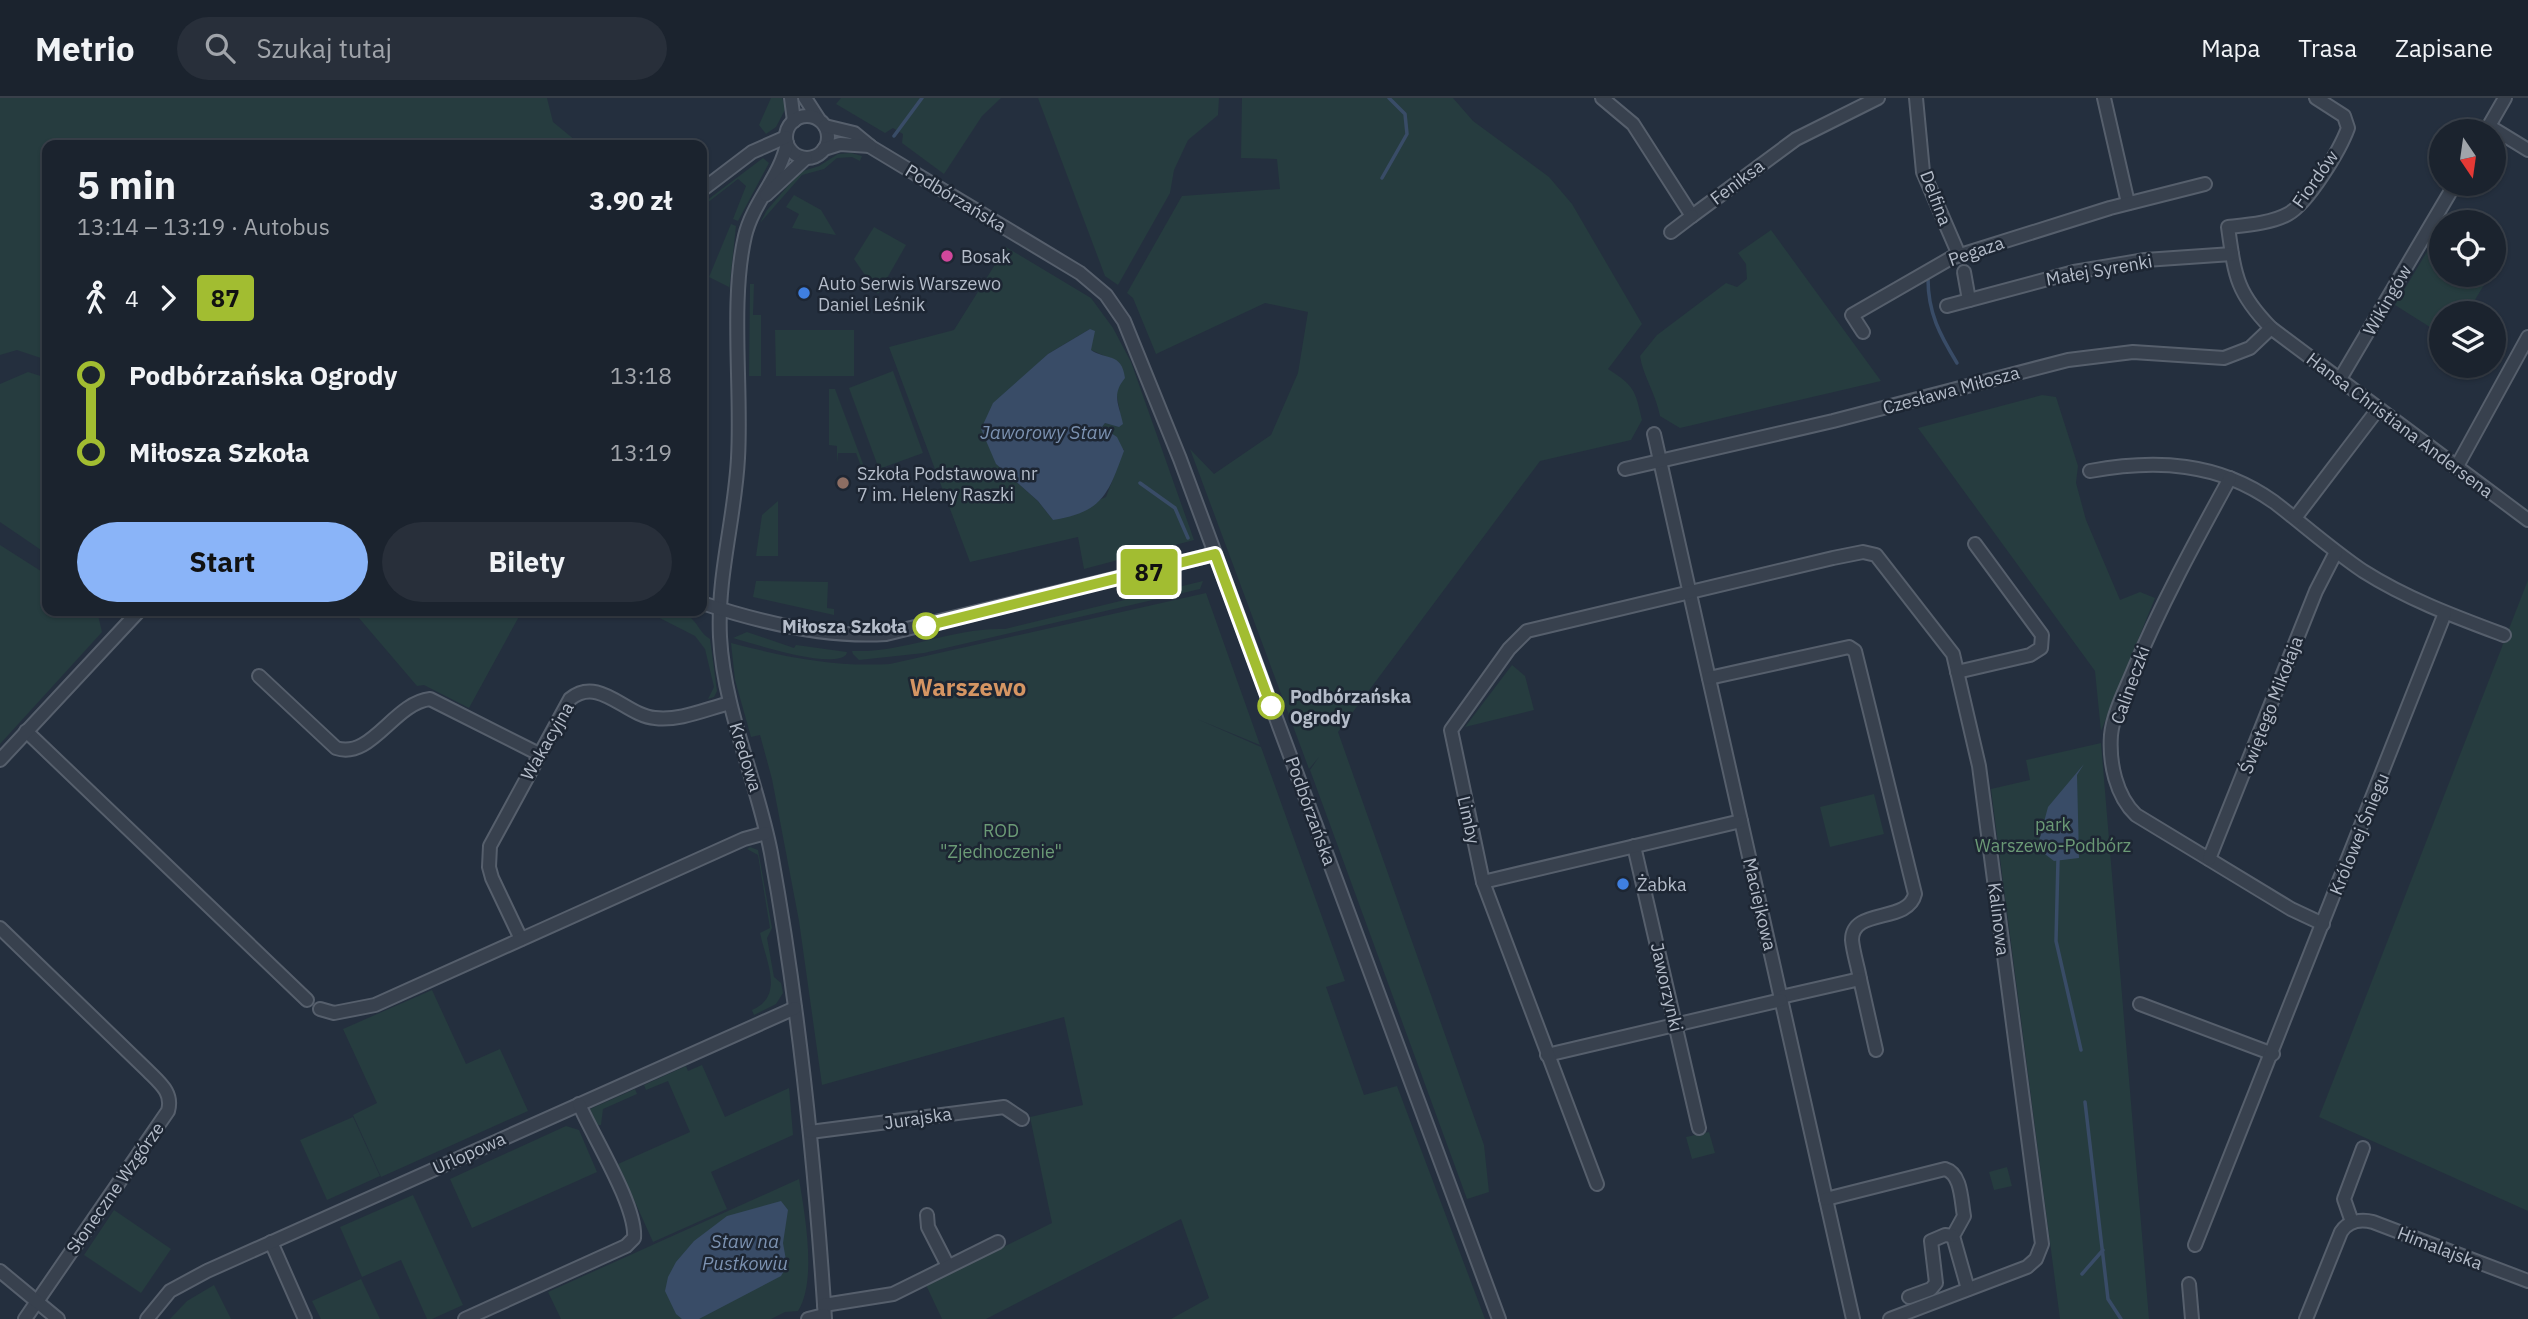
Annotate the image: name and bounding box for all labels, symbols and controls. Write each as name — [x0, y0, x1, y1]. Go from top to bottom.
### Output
search box — [177, 17, 667, 80]
text: Metrio — [35, 27, 135, 70]
icon: search — [201, 29, 239, 67]
text: Szukaj tutaj — [257, 31, 392, 65]
text: Mapa — [2201, 32, 2260, 64]
text: Trasa — [2298, 32, 2357, 64]
text: Zapisane — [2395, 32, 2493, 64]
north arrow — [2429, 119, 2506, 196]
map controls — [2429, 119, 2506, 378]
street label: Fiordów — [2287, 145, 2343, 212]
street label: Feniksa — [1705, 154, 1769, 210]
street label: Podbórzańska — [901, 159, 1011, 237]
text: 5 min — [77, 160, 176, 209]
street label: Delfina — [1915, 167, 1957, 229]
text: 3.90 zł — [589, 183, 672, 217]
button: locate — [2429, 210, 2506, 287]
text: 13:14 – 13:19 · Autobus — [77, 211, 330, 241]
street label: Pegaza — [1945, 231, 2007, 271]
place label: Bosak — [961, 245, 1011, 268]
marker: Bosak — [939, 248, 955, 264]
street label: Małej Syrenki — [2044, 249, 2154, 291]
street label: Wikingów — [2358, 260, 2417, 340]
place label: Auto Serwis Warszewo Daniel Leśnik — [818, 272, 1001, 316]
icon: walk — [77, 279, 115, 317]
icon: forward — [149, 279, 187, 317]
text: 87 — [211, 282, 240, 314]
text: 4 — [125, 283, 139, 313]
marker: Auto Serwis Warszewo Daniel Leśnik — [796, 285, 812, 301]
button: layers — [2429, 301, 2506, 378]
street label: Hansa Christiana Andersena — [2302, 347, 2498, 503]
text: Podbórzańska Ogrody — [129, 358, 397, 392]
text: 13:18 — [610, 360, 672, 390]
street label: Czesława Miłosza — [1880, 361, 2022, 419]
water label: Jaworowy Staw — [980, 420, 1113, 444]
text: Miłosza Szkoła — [129, 435, 309, 469]
text: 13:19 — [610, 437, 672, 467]
place label: Szkoła Podstawowa nr 7 im. Heleny Raszki — [857, 462, 1038, 506]
marker: Szkoła Podstawowa nr 7 im. Heleny Raszki — [835, 475, 851, 491]
button: Start — [77, 522, 368, 602]
button: Bilety — [382, 522, 672, 602]
line badge: 87 — [1118, 549, 1180, 595]
text: 87 — [1135, 556, 1163, 588]
marker: Miłosza Szkoła — [913, 613, 939, 639]
place label: Miłosza Szkoła — [782, 615, 907, 638]
street label: Świętego Mikołaja — [2234, 633, 2308, 777]
street label: Calineczki — [2105, 643, 2155, 727]
district label: Warszewo — [910, 671, 1026, 703]
place label: Podbórzańska Ogrody — [1290, 685, 1411, 729]
marker: Podbórzańska Ogrody — [1258, 693, 1284, 719]
street label: Wakacyjna — [515, 697, 579, 784]
street label: Kredowa — [725, 720, 768, 795]
street label: Podbórzańska — [1281, 753, 1341, 869]
street label: Królowej Śniegu — [2324, 770, 2394, 898]
street label: Limby — [1452, 794, 1486, 846]
park label: park Warszewo-Podbórz — [1975, 813, 2131, 857]
park label: ROD "Zjednoczenie" — [940, 819, 1062, 863]
street label: Maciejkowa — [1738, 855, 1782, 953]
place label: Żabka — [1637, 873, 1687, 896]
marker: Żabka — [1615, 876, 1631, 892]
street label: Kalinowa — [1983, 881, 2015, 957]
street label: Jaworzynki — [1646, 940, 1688, 1034]
street label: Jurajska — [883, 1102, 954, 1134]
street label: Słoneczne Wzgórze — [61, 1117, 169, 1258]
street label: Urlopowa — [429, 1127, 509, 1179]
street label: Himalajska — [2394, 1221, 2486, 1275]
water label: Staw na Pustkowiu — [702, 1229, 788, 1275]

